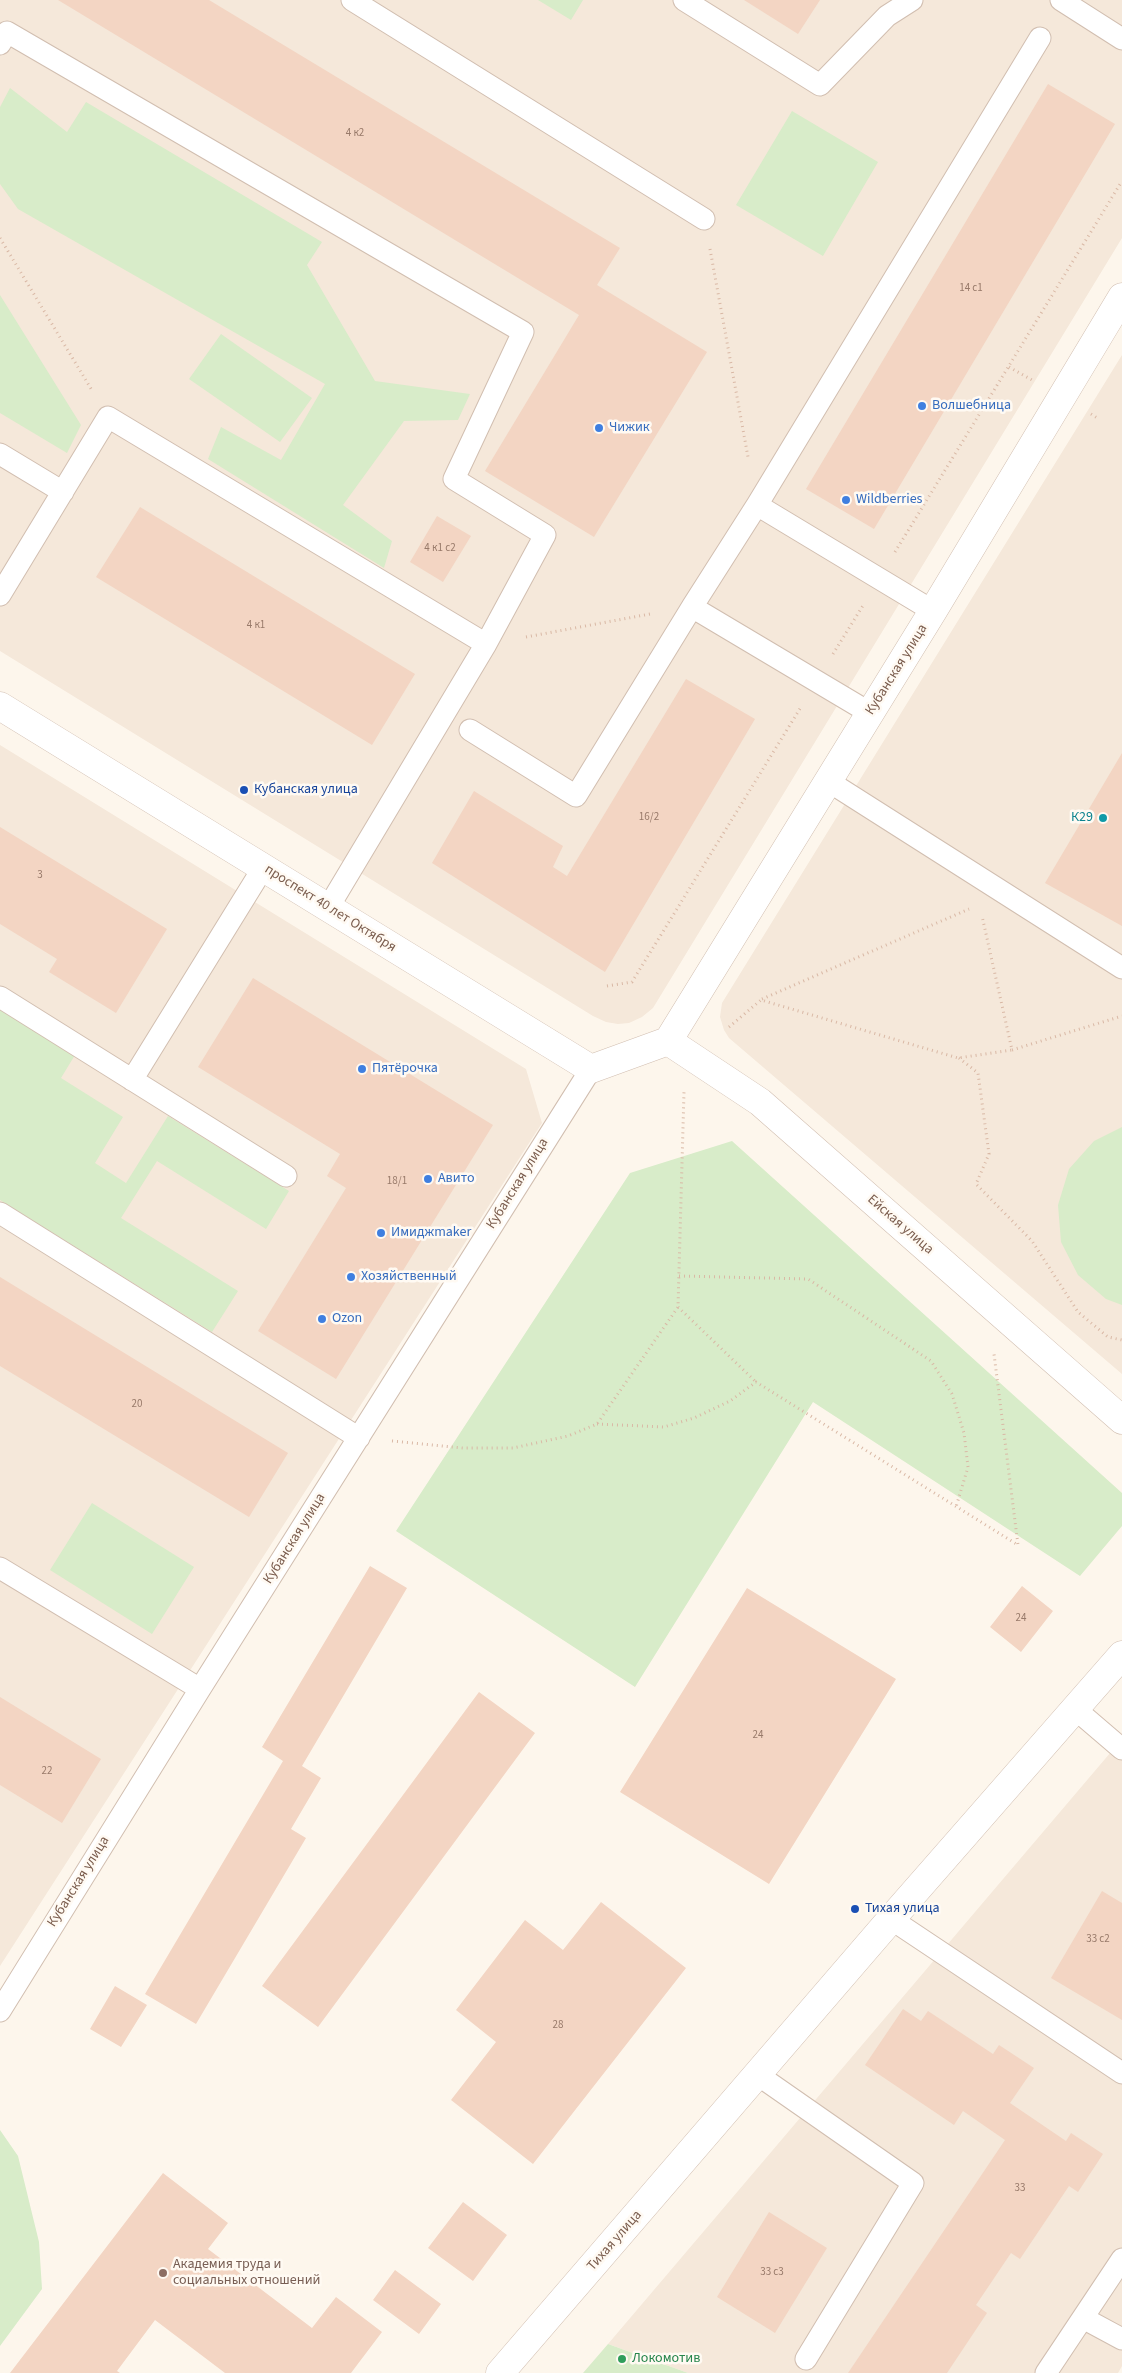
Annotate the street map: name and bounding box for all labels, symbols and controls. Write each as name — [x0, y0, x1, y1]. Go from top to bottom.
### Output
house number: 4 к2 — [346, 127, 364, 141]
house number: 14 с1 — [959, 282, 983, 296]
place label: Волшебница — [932, 398, 1011, 414]
marker: Волшебница — [916, 400, 928, 412]
place label: Чижик — [609, 420, 650, 436]
marker: Чижик — [593, 422, 605, 434]
place label: Wildberries — [856, 492, 922, 508]
marker: Wildberries — [840, 494, 852, 506]
house number: 4 к1 с2 — [424, 542, 456, 556]
house number: 4 к1 — [247, 619, 265, 633]
street label: Кубанская улица — [862, 622, 932, 718]
place label: Кубанская улица — [254, 782, 358, 798]
marker: Кубанская улица — [238, 784, 250, 796]
place label: К29 — [1071, 810, 1093, 826]
house number: 16/2 — [639, 811, 659, 825]
marker: К29 — [1097, 812, 1109, 824]
street label: проспект 40 лет Октября — [261, 862, 399, 956]
house number: 3 — [37, 869, 43, 883]
place label: Пятёрочка — [372, 1061, 438, 1077]
marker: Пятёрочка — [356, 1063, 368, 1075]
street label: Кубанская улица — [483, 1136, 553, 1232]
place label: Авито — [438, 1171, 474, 1187]
marker: Авито — [422, 1173, 434, 1185]
house number: 18/1 — [387, 1175, 407, 1189]
street label: Ейская улица — [863, 1192, 937, 1258]
place label: Имиджmaker — [391, 1225, 471, 1241]
marker: Имиджmaker — [375, 1227, 387, 1239]
place label: Хозяйственный — [361, 1269, 457, 1285]
marker: Хозяйственный — [345, 1271, 357, 1283]
place label: Ozon — [332, 1311, 362, 1327]
marker: Ozon — [316, 1313, 328, 1325]
house number: 20 — [132, 1398, 142, 1412]
street label: Кубанская улица — [260, 1491, 330, 1587]
house number: 24 — [1016, 1612, 1026, 1626]
house number: 24 — [753, 1729, 763, 1743]
house number: 22 — [42, 1765, 52, 1779]
street label: Кубанская улица — [44, 1834, 114, 1930]
place label: Тихая улица — [865, 1901, 940, 1917]
marker: Тихая улица — [849, 1903, 861, 1915]
house number: 33 с2 — [1086, 1933, 1110, 1947]
house number: 28 — [553, 2019, 563, 2033]
house number: 33 — [1015, 2182, 1025, 2196]
street label: Тихая улица — [584, 2207, 646, 2275]
place label: Академия труда и социальных отношений — [173, 2257, 320, 2290]
house number: 33 с3 — [760, 2266, 784, 2280]
marker: Академия труда и социальных отношений — [157, 2267, 169, 2279]
place label: Локомотив — [632, 2351, 700, 2367]
marker: Локомотив — [616, 2353, 628, 2365]

